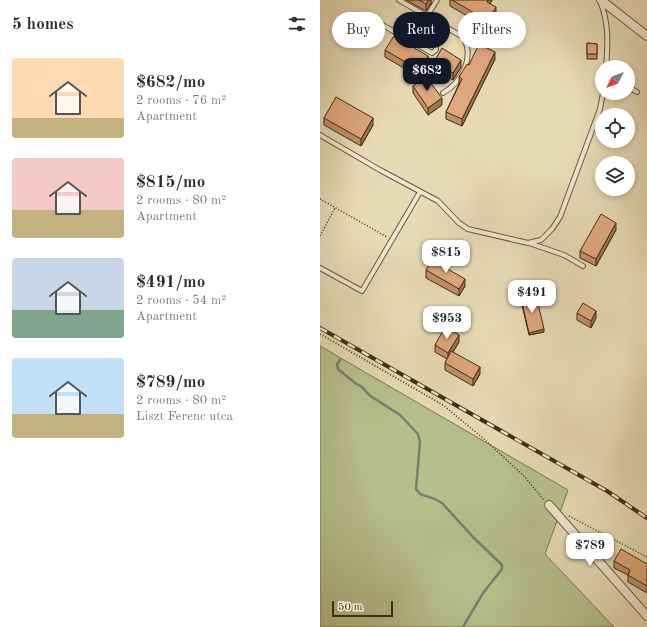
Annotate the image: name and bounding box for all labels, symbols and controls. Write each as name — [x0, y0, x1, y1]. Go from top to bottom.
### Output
chip: Buy — [332, 12, 385, 48]
chip: Rent — [393, 12, 450, 48]
chip: Filters — [458, 12, 526, 48]
icon: filters — [286, 13, 308, 35]
text: 5 homes — [12, 16, 74, 33]
pin: $682 — [403, 58, 451, 92]
north arrow — [595, 60, 635, 100]
map controls — [595, 60, 635, 196]
text: $682 — [412, 64, 442, 77]
icon: home — [44, 74, 92, 122]
text: $682/mo — [136, 74, 205, 91]
text: 2 rooms · 76 m² — [136, 94, 226, 107]
button: locate — [595, 108, 635, 148]
text: Apartment — [136, 110, 197, 123]
button: layers — [595, 156, 635, 196]
icon: home — [44, 174, 92, 222]
text: $815/mo — [136, 174, 205, 191]
text: 2 rooms · 80 m² — [136, 194, 226, 207]
text: Apartment — [136, 210, 197, 223]
pin: $815 — [422, 240, 470, 274]
text: $815 — [431, 246, 461, 259]
icon: home — [44, 274, 92, 322]
text: $491/mo — [136, 274, 205, 291]
pin: $491 — [508, 280, 556, 314]
text: $491 — [517, 286, 547, 299]
text: 2 rooms · 54 m² — [136, 294, 226, 307]
pin: $953 — [423, 306, 471, 340]
text: Apartment — [136, 310, 197, 323]
text: $953 — [432, 312, 462, 325]
icon: home — [44, 374, 92, 422]
text: $789/mo — [136, 374, 205, 391]
text: 2 rooms · 80 m² — [136, 394, 226, 407]
text: Liszt Ferenc utca — [136, 410, 233, 423]
pin: $789 — [566, 533, 614, 567]
text: $789 — [575, 539, 605, 552]
scale bar — [332, 599, 393, 618]
text: 50 m — [338, 602, 363, 613]

